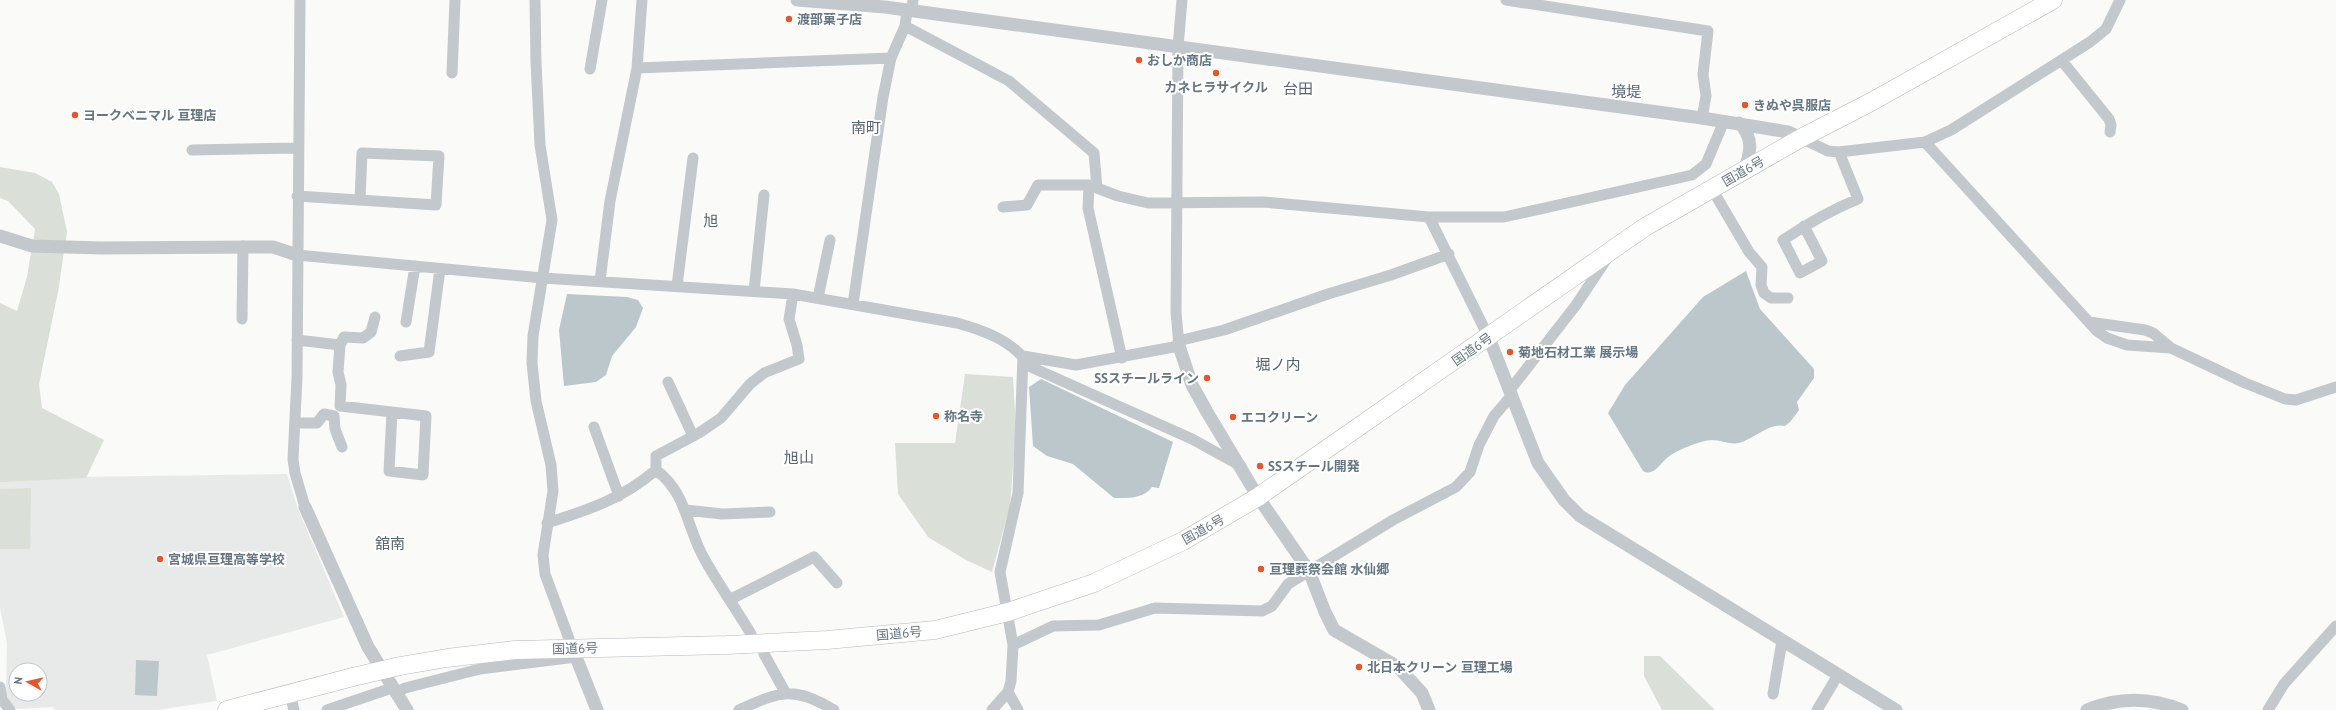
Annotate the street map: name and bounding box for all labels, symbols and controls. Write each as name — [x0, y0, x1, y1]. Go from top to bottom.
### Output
place label: 渡部菓子店 — [797, 11, 862, 28]
marker: 渡部菓子店 — [784, 14, 794, 24]
place label: おしか商店 — [1147, 52, 1212, 69]
marker: おしか商店 — [1134, 55, 1144, 65]
marker: カネヒラサイクル — [1211, 68, 1221, 78]
place label: カネヒラサイクル — [1164, 79, 1268, 96]
district label: 台田 — [1283, 79, 1313, 98]
district label: 境堤 — [1611, 82, 1641, 101]
place label: きぬや呉服店 — [1753, 97, 1831, 114]
marker: きぬや呉服店 — [1740, 100, 1750, 110]
place label: ヨークベニマル 亘理店 — [83, 107, 216, 124]
marker: ヨークベニマル 亘理店 — [70, 110, 80, 120]
district label: 南町 — [851, 118, 881, 137]
street label: 国道6号 — [1719, 153, 1767, 190]
district label: 旭 — [703, 211, 719, 230]
street label: 国道6号 — [1449, 329, 1496, 370]
place label: 菊地石材工業 展示場 — [1518, 344, 1638, 361]
marker: 菊地石材工業 展示場 — [1505, 347, 1515, 357]
district label: 堀ノ内 — [1255, 355, 1301, 374]
place label: SSスチールライン — [1094, 370, 1199, 387]
marker: SSスチールライン — [1202, 373, 1212, 383]
place label: 称名寺 — [944, 408, 983, 425]
place label: エコクリーン — [1241, 409, 1318, 426]
marker: 称名寺 — [931, 411, 941, 421]
marker: エコクリーン — [1228, 412, 1238, 422]
district label: 旭山 — [784, 448, 814, 467]
place label: SSスチール開発 — [1268, 458, 1360, 475]
marker: SSスチール開発 — [1255, 461, 1265, 471]
street label: 国道6号 — [1179, 511, 1228, 548]
district label: 舘南 — [375, 534, 405, 553]
place label: 宮城県亘理高等学校 — [168, 551, 285, 568]
marker: 宮城県亘理高等学校 — [155, 554, 165, 564]
place label: 亘理葬祭会館 水仙郷 — [1269, 561, 1389, 578]
marker: 亘理葬祭会館 水仙郷 — [1256, 564, 1266, 574]
street label: 国道6号 — [875, 623, 923, 644]
street label: 国道6号 — [552, 639, 598, 658]
place label: 北日本クリーン 亘理工場 — [1367, 659, 1513, 676]
north arrow — [8, 662, 48, 702]
marker: 北日本クリーン 亘理工場 — [1354, 662, 1364, 672]
text: N — [11, 676, 26, 685]

